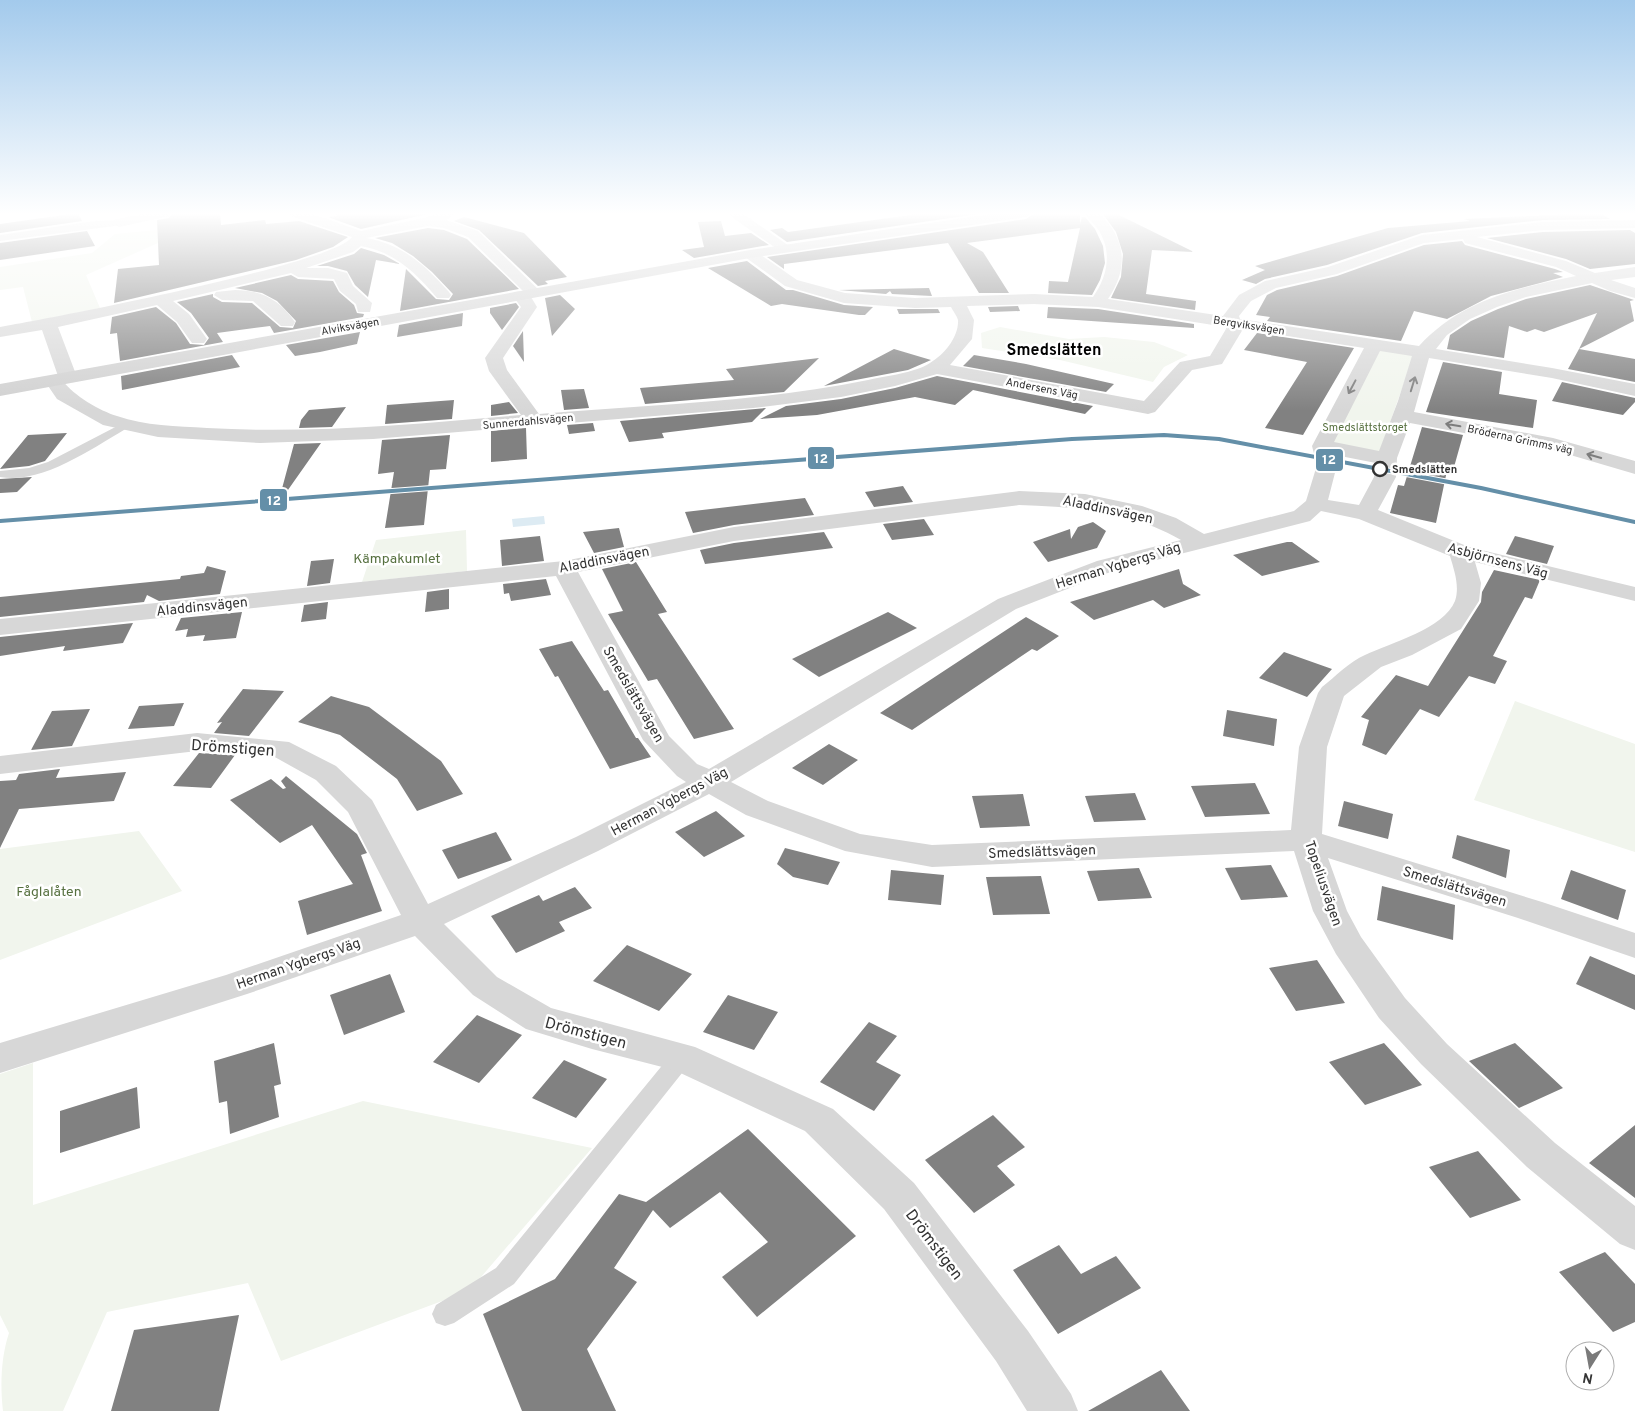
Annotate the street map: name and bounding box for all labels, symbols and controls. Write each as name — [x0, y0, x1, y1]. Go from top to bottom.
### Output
street label: Bergviksvägen — [1212, 313, 1286, 339]
street label: Alviksvägen — [320, 315, 380, 339]
district label: Smedslätten — [1007, 341, 1101, 361]
street label: Andersens Väg — [1005, 375, 1079, 403]
one-way arrow — [1409, 376, 1419, 392]
one-way arrow — [1347, 380, 1357, 395]
street label: Sunnerdahlsvägen — [482, 411, 574, 433]
one-way arrow — [1445, 420, 1461, 430]
park label: Smedslättstorget — [1322, 421, 1408, 435]
street label: Bröderna Grimms väg — [1466, 422, 1574, 458]
line badge: 12 — [807, 446, 835, 470]
line badge: 12 — [1315, 448, 1344, 472]
one-way arrow — [1586, 450, 1602, 460]
text: 12 — [814, 451, 828, 468]
text: 12 — [1322, 452, 1336, 469]
marker: Smedslätten — [1372, 461, 1388, 477]
place label: Smedslätten — [1392, 463, 1457, 477]
line badge: 12 — [259, 488, 288, 512]
text: 12 — [267, 493, 281, 510]
street label: Aladdinsvägen — [1061, 493, 1154, 528]
street label: Herman Ygbergs Väg — [1054, 539, 1183, 594]
street label: Asbjörnsens Väg — [1445, 540, 1550, 583]
street label: Aladdinsvägen — [558, 543, 651, 578]
park label: Kämpakumlet — [353, 551, 441, 568]
street label: Aladdinsvägen — [156, 594, 249, 621]
street label: Smedslättsvägen — [598, 644, 667, 746]
street label: Drömstigen — [190, 736, 275, 762]
street label: Herman Ygbergs Väg — [608, 764, 731, 840]
street label: Topeliusvägen — [1300, 838, 1345, 929]
street label: Smedslättsvägen — [988, 842, 1096, 863]
street label: Smedslättsvägen — [1400, 864, 1509, 911]
park label: Fåglalåten — [16, 884, 82, 901]
street label: Herman Ygbergs Väg — [234, 935, 363, 994]
street label: Drömstigen — [542, 1013, 628, 1054]
street label: Drömstigen — [900, 1206, 967, 1285]
north arrow — [1565, 1341, 1615, 1391]
text: N — [1581, 1368, 1594, 1387]

